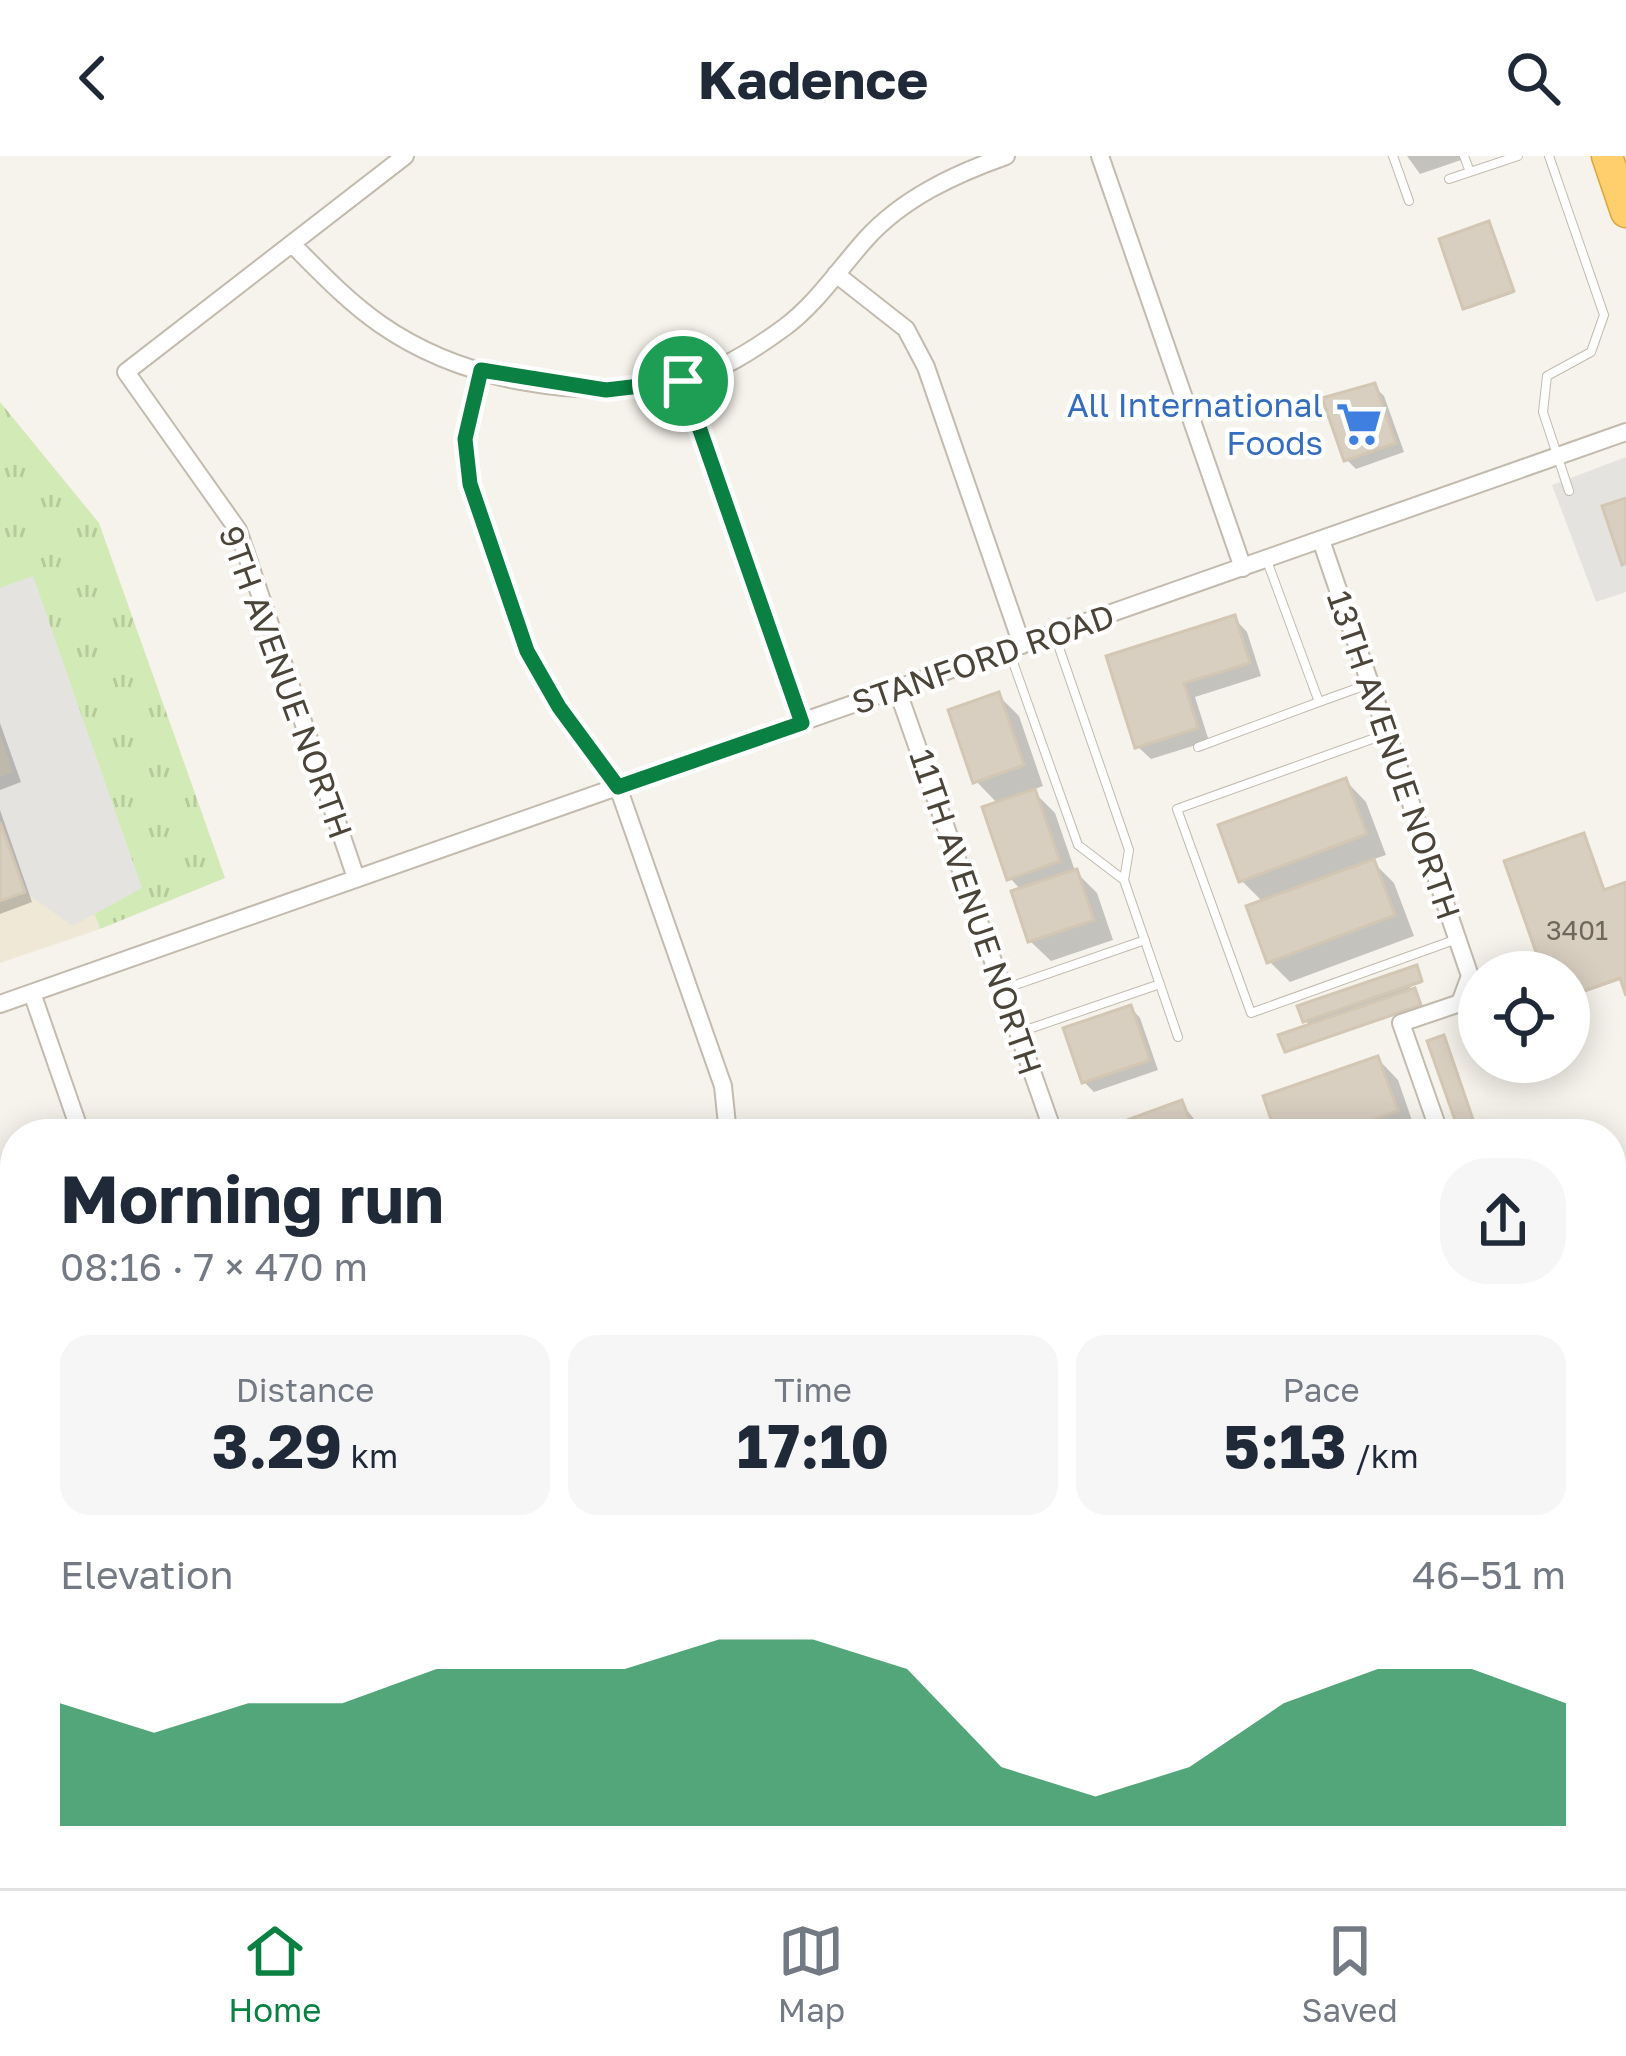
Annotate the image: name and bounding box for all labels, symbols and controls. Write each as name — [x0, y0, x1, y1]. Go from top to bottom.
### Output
icon: back — [60, 45, 126, 111]
icon: search — [1500, 45, 1566, 111]
text: Kadence — [698, 46, 928, 111]
pin — [632, 330, 734, 432]
icon: arrive — [650, 348, 716, 414]
place label: All International Foods — [1067, 385, 1323, 462]
supermarket icon: All International Foods — [1334, 399, 1384, 449]
street label: 9TH AVENUE NORTH — [212, 520, 361, 843]
street label: 13TH AVENUE NORTH — [1320, 585, 1469, 924]
street label: STANFORD ROAD — [847, 595, 1119, 722]
street label: 11TH AVENUE NORTH — [902, 744, 1051, 1080]
house number: 3401 — [1546, 914, 1608, 946]
map controls — [1458, 951, 1590, 1083]
button: locate — [1458, 951, 1590, 1083]
text: Morning run — [60, 1158, 444, 1238]
button: share — [1440, 1158, 1566, 1284]
text: 08:16 · 7 × 470 m — [60, 1243, 368, 1290]
text: Distance — [236, 1370, 374, 1409]
text: Time — [774, 1370, 852, 1409]
text: Pace — [1282, 1370, 1360, 1409]
text: 3.29 — [212, 1409, 342, 1481]
text: 17:10 — [737, 1409, 889, 1481]
text: 5:13 — [1223, 1409, 1347, 1481]
text: km — [342, 1436, 398, 1475]
text: /km — [1347, 1436, 1419, 1475]
text: Elevation — [60, 1551, 233, 1598]
text: 46–51 m — [1412, 1551, 1566, 1598]
tab: Home — [228, 1918, 321, 2029]
tab: Map — [778, 1918, 845, 2029]
tab: Saved — [1301, 1918, 1398, 2029]

